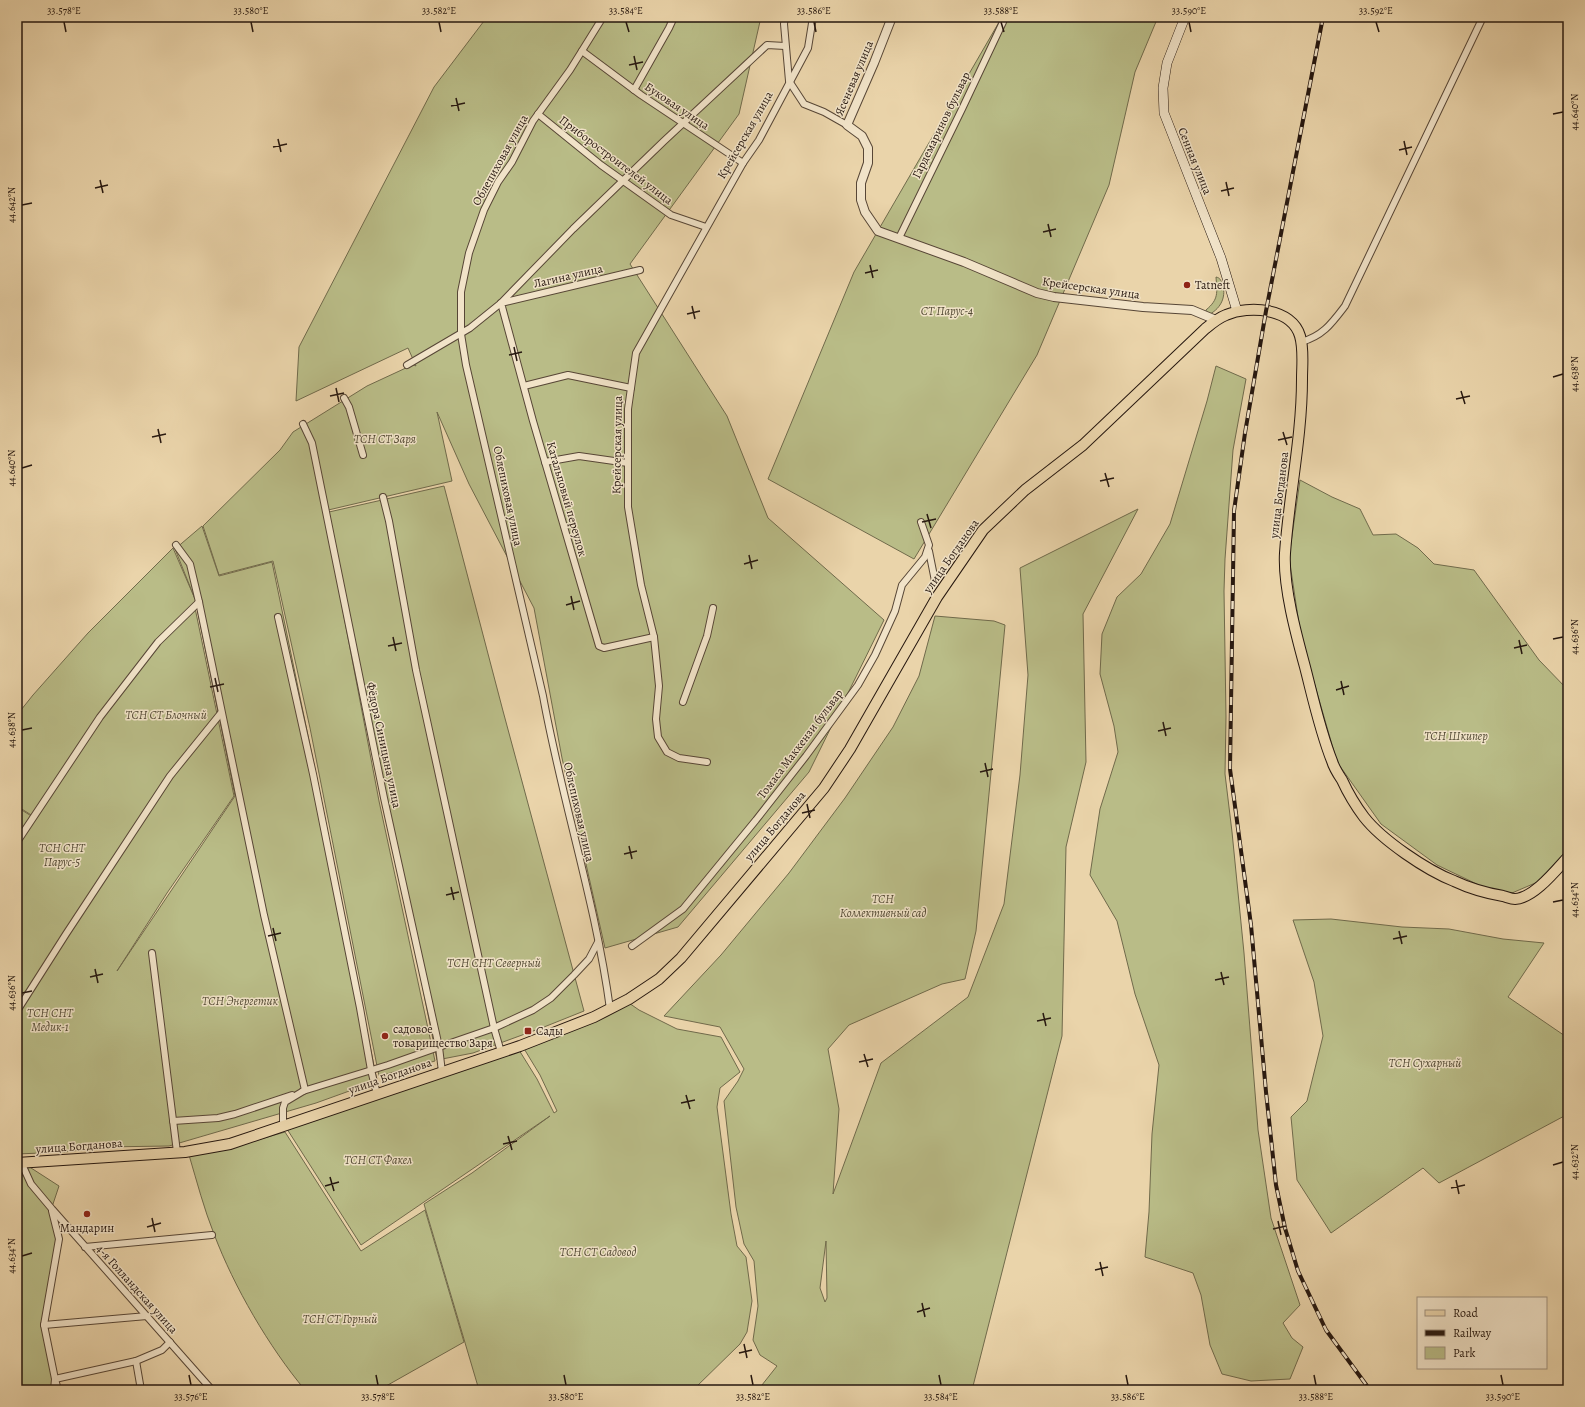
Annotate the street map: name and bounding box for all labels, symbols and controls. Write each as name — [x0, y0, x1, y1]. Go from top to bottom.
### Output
text: 33.578°E — [47, 4, 81, 17]
text: 33.580°E — [234, 4, 268, 17]
text: 33.582°E — [422, 4, 456, 17]
text: 33.584°E — [609, 4, 643, 17]
text: 33.586°E — [797, 4, 831, 17]
text: 33.588°E — [984, 4, 1018, 17]
text: 33.590°E — [1172, 4, 1206, 17]
text: 33.592°E — [1359, 4, 1393, 17]
street label: Ясеневая улица — [831, 38, 877, 118]
street label: Гардемаринов бульвар — [908, 69, 974, 181]
street label: Буковая улица — [642, 78, 713, 134]
street label: Крейсерская улица — [713, 88, 777, 182]
text: 44.640°N — [1568, 94, 1581, 130]
street label: Облепиховая улица — [468, 111, 532, 208]
street label: Приборостроителей улица — [556, 112, 677, 208]
street label: Сенная улица — [1174, 125, 1216, 197]
text: 44.642°N — [5, 187, 18, 223]
street label: Лагина улица — [532, 260, 605, 292]
street label: Крейсерская улица — [1041, 273, 1141, 303]
place label: Tatneft — [1195, 277, 1230, 293]
marker: Tatneft — [1182, 280, 1192, 290]
park label: СТ Парус-4 — [921, 303, 973, 319]
text: 44.638°N — [1568, 356, 1581, 392]
street label: Крейсерская улица — [608, 395, 626, 494]
park label: ТСН СТ Заря — [354, 431, 417, 447]
street label: Катальповый переулок — [543, 440, 591, 558]
street label: Облепиховая улица — [490, 445, 526, 548]
text: 44.640°N — [5, 450, 18, 486]
street label: улица Богданова — [1266, 450, 1292, 540]
street label: улица Богданова — [919, 515, 983, 597]
text: 44.636°N — [1568, 619, 1581, 655]
street label: Фёдора Синицына улица — [363, 680, 405, 810]
street label: Томаса Маккензи бульвар — [753, 686, 847, 802]
park label: ТСН СТ Блочный — [125, 707, 207, 723]
text: 44.638°N — [5, 712, 18, 748]
park label: ТСН Шкипер — [1424, 728, 1488, 744]
street label: Облепиховая улица — [560, 761, 598, 864]
street label: улица Богданова — [740, 787, 809, 865]
park label: ТСН СНТ Парус-5 — [39, 840, 86, 870]
text: 44.634°N — [1568, 882, 1581, 918]
park label: ТСН Коллективный сад — [840, 891, 926, 921]
park label: ТСН СНТ Северный — [447, 955, 541, 971]
text: 44.636°N — [5, 975, 18, 1011]
park label: ТСН Энергетик — [202, 993, 279, 1009]
park label: ТСН СНТ Медик-1 — [27, 1005, 74, 1035]
place label: садовое товарищество Заря — [393, 1021, 493, 1051]
place label: Сады — [536, 1023, 563, 1039]
marker: Сады — [523, 1026, 533, 1036]
marker: садовое товарищество Заря — [380, 1031, 390, 1041]
street label: улица Богданова — [345, 1054, 434, 1098]
park label: ТСН Сухарный — [1389, 1055, 1461, 1071]
street label: улица Богданова — [34, 1135, 123, 1157]
text: 44.632°N — [1568, 1144, 1581, 1180]
park label: ТСН СТ Факел — [344, 1152, 412, 1168]
marker: Мандарин — [82, 1209, 92, 1219]
place label: Мандарин — [60, 1220, 114, 1236]
text: 44.634°N — [5, 1238, 18, 1274]
street label: 4-я Голландская улица — [93, 1241, 182, 1337]
park label: ТСН СТ Садовод — [560, 1244, 636, 1260]
legend — [1417, 1297, 1547, 1369]
text: Road — [1453, 1305, 1479, 1321]
park label: ТСН СТ Горный — [303, 1311, 377, 1327]
text: Railway — [1453, 1325, 1492, 1341]
text: Park — [1453, 1345, 1476, 1361]
text: 33.576°E — [174, 1390, 208, 1403]
text: 33.578°E — [361, 1390, 395, 1403]
text: 33.580°E — [549, 1390, 583, 1403]
text: 33.582°E — [736, 1390, 770, 1403]
text: 33.584°E — [924, 1390, 958, 1403]
text: 33.586°E — [1111, 1390, 1145, 1403]
text: 33.588°E — [1299, 1390, 1333, 1403]
text: 33.590°E — [1486, 1390, 1520, 1403]

